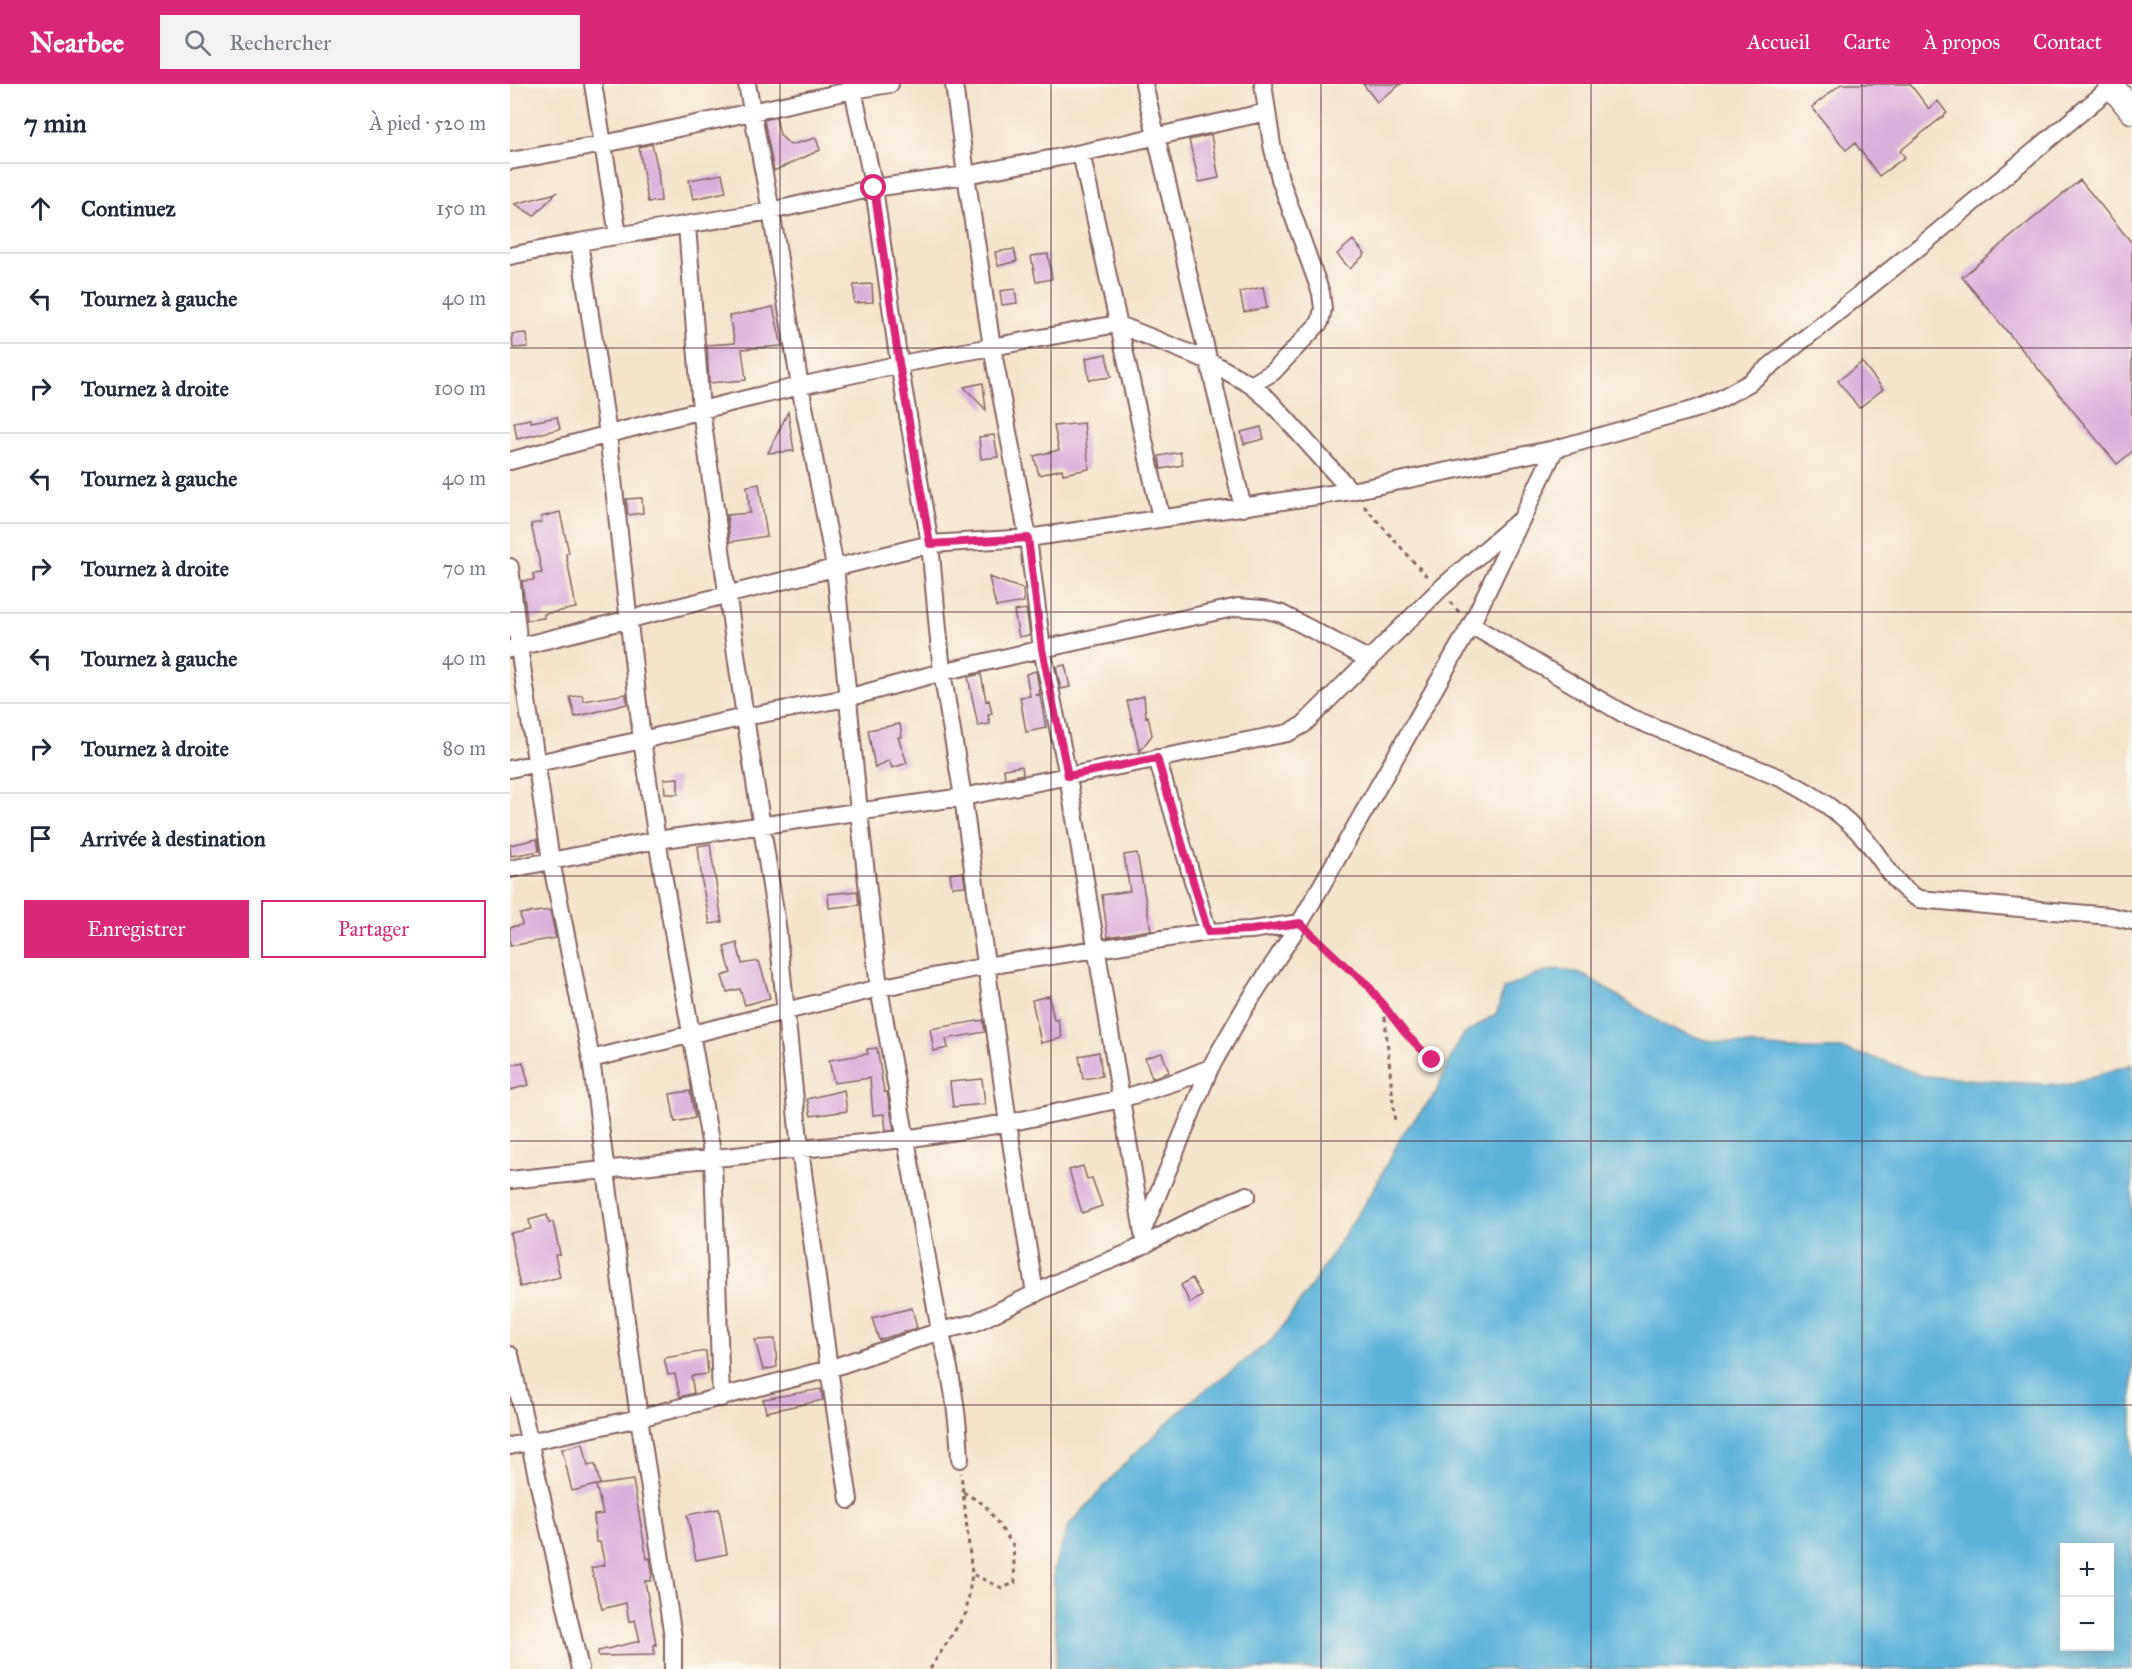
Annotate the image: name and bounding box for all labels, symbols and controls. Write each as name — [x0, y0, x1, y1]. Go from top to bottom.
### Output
search box — [160, 15, 580, 69]
text: Nearbee — [30, 25, 124, 60]
icon: search — [181, 26, 214, 59]
text: Rechercher — [229, 29, 331, 56]
text: Accueil — [1747, 29, 1810, 55]
text: Carte — [1843, 29, 1891, 55]
text: À propos — [1924, 29, 2000, 55]
text: Contact — [2033, 29, 2102, 55]
text: 7 min — [24, 107, 87, 139]
text: À pied · 520 m — [370, 111, 486, 135]
route start — [860, 174, 886, 200]
icon: ahead — [24, 192, 57, 225]
text: Continuez — [81, 195, 176, 222]
text: 150 m — [436, 196, 486, 220]
icon: left — [24, 282, 57, 315]
text: Tournez à gauche — [81, 285, 237, 312]
text: 40 m — [442, 286, 486, 310]
icon: right — [24, 372, 57, 405]
text: Tournez à droite — [81, 375, 229, 402]
text: 100 m — [434, 376, 486, 400]
icon: left — [24, 462, 57, 495]
text: Tournez à gauche — [81, 465, 237, 492]
text: 40 m — [442, 466, 486, 490]
icon: right — [24, 552, 57, 585]
text: Tournez à droite — [81, 555, 229, 582]
text: 70 m — [443, 556, 486, 580]
icon: left — [24, 642, 57, 675]
text: Tournez à gauche — [81, 645, 237, 672]
text: 40 m — [442, 646, 486, 670]
icon: right — [24, 732, 57, 765]
text: Tournez à droite — [81, 735, 229, 762]
text: 80 m — [443, 736, 486, 760]
icon: arrive — [24, 822, 57, 855]
text: Arrivée à destination — [81, 825, 266, 852]
button: Enregistrer — [24, 900, 249, 958]
button: Partager — [261, 900, 486, 958]
route end — [1418, 1046, 1444, 1072]
map controls — [2060, 1543, 2114, 1651]
button: + — [2060, 1543, 2114, 1597]
button: − — [2060, 1597, 2114, 1651]

